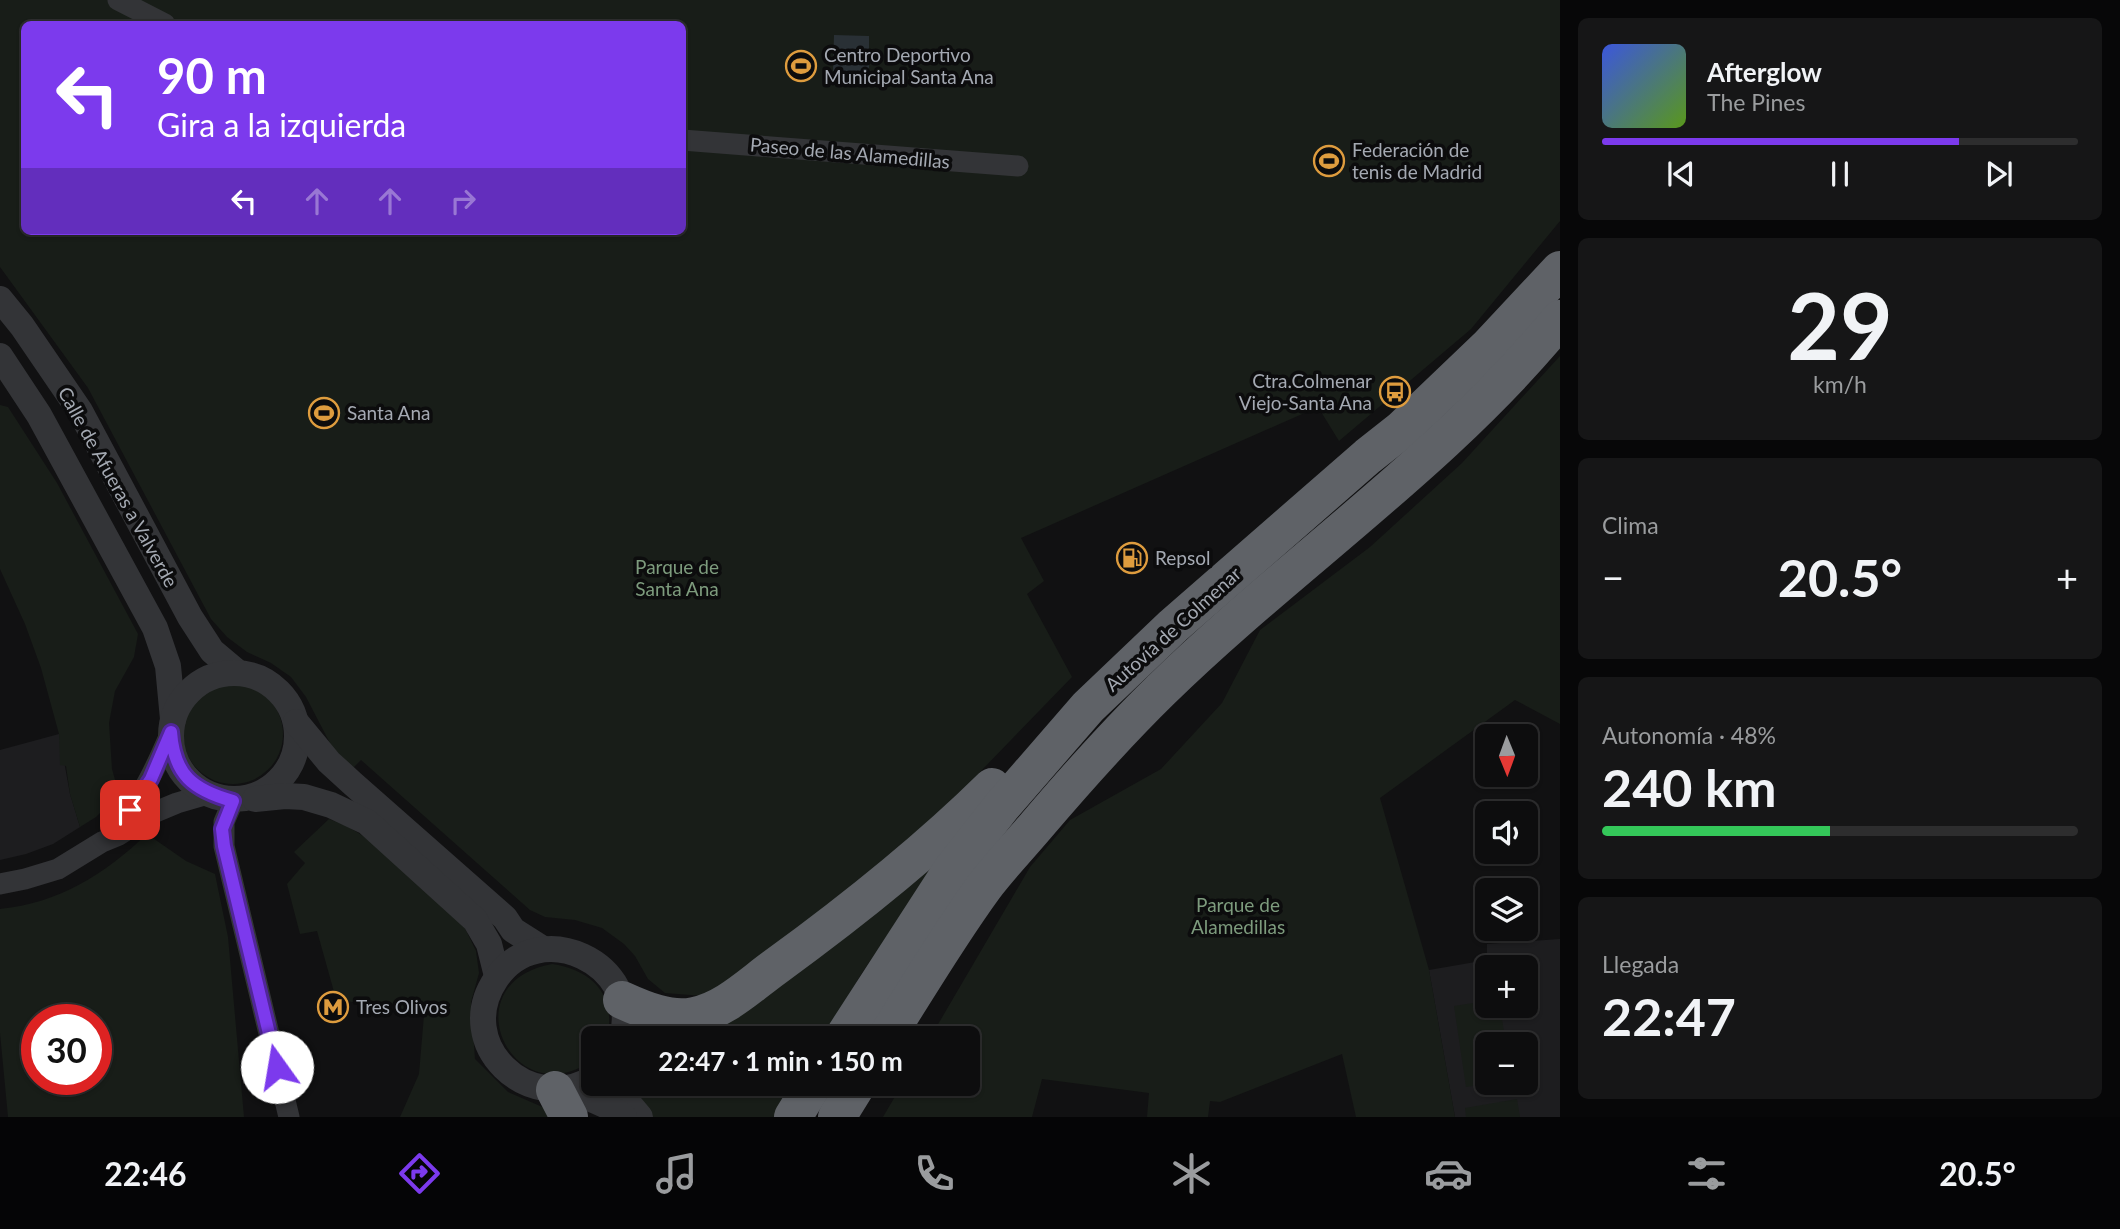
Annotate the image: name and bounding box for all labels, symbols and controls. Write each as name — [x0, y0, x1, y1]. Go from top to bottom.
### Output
place label: Centro Deportivo Municipal Santa Ana — [824, 43, 994, 88]
text: 90 m — [157, 46, 267, 104]
icon: left — [42, 49, 133, 140]
sports icon: Centro Deportivo Municipal Santa Ana — [784, 49, 818, 83]
text: Afterglow — [1707, 56, 1822, 88]
text: The Pines — [1707, 88, 1805, 116]
text: Gira a la izquierda — [157, 105, 406, 144]
street label: Paseo de las Alamedillas — [749, 132, 951, 173]
place label: Federación de tenis de Madrid — [1352, 138, 1482, 183]
sports icon: Federación de tenis de Madrid — [1312, 144, 1346, 178]
icon: previous — [1662, 155, 1700, 193]
icon: pause — [1821, 155, 1859, 193]
icon: next — [1980, 155, 2018, 193]
icon: left — [225, 182, 263, 220]
icon: ahead — [298, 182, 336, 220]
icon: ahead — [371, 182, 409, 220]
icon: right — [444, 182, 482, 220]
text: 29 — [1787, 270, 1893, 379]
place label: Ctra.Colmenar Viejo-Santa Ana — [1239, 369, 1372, 414]
text: km/h — [1813, 370, 1867, 398]
bus stop icon: Ctra.Colmenar Viejo-Santa Ana — [1378, 375, 1412, 409]
street label: Calle de Afueras a Valverde — [54, 382, 183, 591]
sports icon: Santa Ana — [307, 396, 341, 430]
place label: Santa Ana — [347, 401, 430, 424]
text: Clima — [1602, 511, 1659, 539]
fuel station icon: Repsol — [1115, 541, 1149, 575]
place label: Repsol — [1155, 546, 1210, 569]
text: 20.5° — [1778, 546, 1902, 608]
text: − — [1602, 554, 1624, 600]
text: + — [2056, 554, 2078, 600]
park label: Parque de Santa Ana — [635, 555, 719, 600]
street label: Autovía de Colmenar — [1100, 561, 1245, 696]
text: Autonomía · 48% — [1602, 721, 1776, 749]
north arrow — [1475, 724, 1538, 788]
map controls — [1475, 724, 1538, 1095]
text: 240 km — [1602, 756, 1776, 818]
pin — [100, 780, 160, 840]
icon: arrive — [111, 791, 149, 829]
button: sound — [1475, 801, 1538, 864]
button: layers — [1475, 878, 1538, 941]
park label: Parque de Alamedillas — [1191, 893, 1285, 938]
text: Llegada — [1602, 950, 1679, 978]
button: + — [1475, 955, 1538, 1018]
text: 22:47 — [1602, 985, 1736, 1047]
metro station icon: Tres Olivos — [316, 990, 350, 1024]
place label: Tres Olivos — [356, 995, 447, 1018]
speed limit sign: 30 — [21, 1004, 112, 1095]
position arrow — [240, 1030, 314, 1104]
button: − — [1475, 1032, 1538, 1095]
text: 22:47 · 1 min · 150 m — [658, 1045, 903, 1077]
icon: directions — [395, 1149, 444, 1198]
icon: music — [652, 1149, 701, 1198]
icon: phone — [910, 1149, 959, 1198]
icon: climate — [1167, 1149, 1216, 1198]
icon: car — [1424, 1149, 1473, 1198]
icon: filters — [1682, 1149, 1731, 1198]
text: 22:46 — [104, 1154, 187, 1193]
text: 20.5° — [1939, 1154, 2016, 1193]

